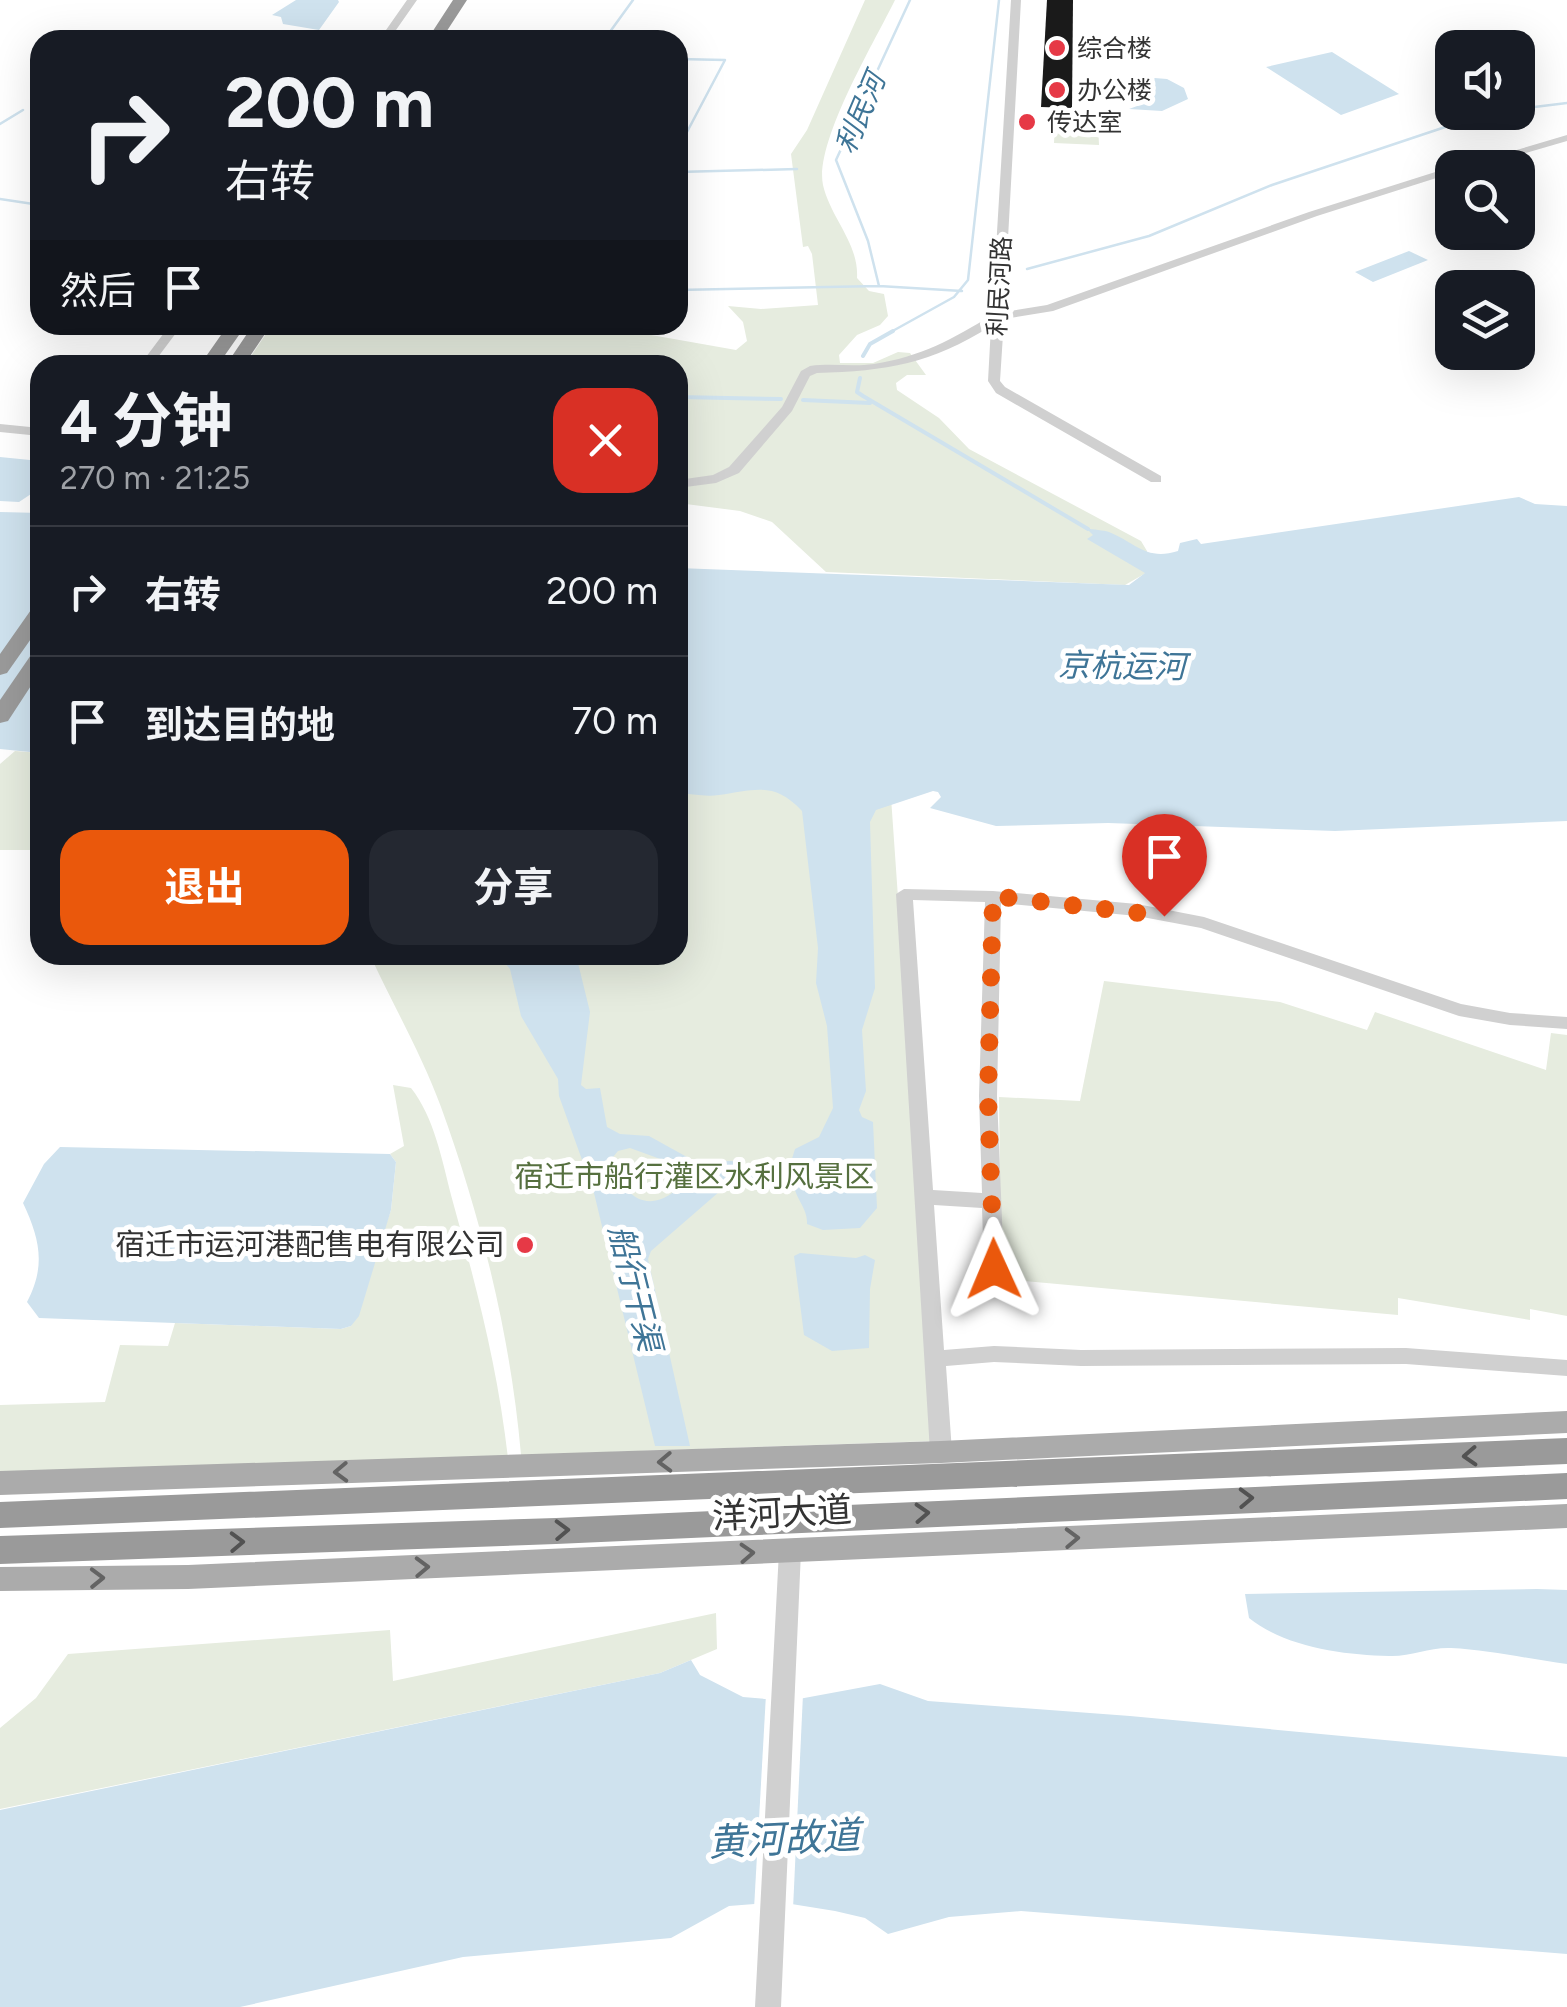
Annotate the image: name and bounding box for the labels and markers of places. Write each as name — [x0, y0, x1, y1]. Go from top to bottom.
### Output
place label: 综合楼 — [1077, 33, 1152, 63]
marker: 综合楼 — [1046, 37, 1068, 59]
place label: 办公楼 — [1077, 75, 1152, 105]
marker: 办公楼 — [1046, 79, 1068, 101]
place label: 传达室 — [1047, 107, 1122, 137]
marker: 传达室 — [1016, 111, 1038, 133]
pin — [1122, 814, 1207, 917]
place label: 宿迁市运河港配售电有限公司 — [115, 1226, 505, 1263]
marker: 宿迁市运河港配售电有限公司 — [514, 1234, 536, 1256]

